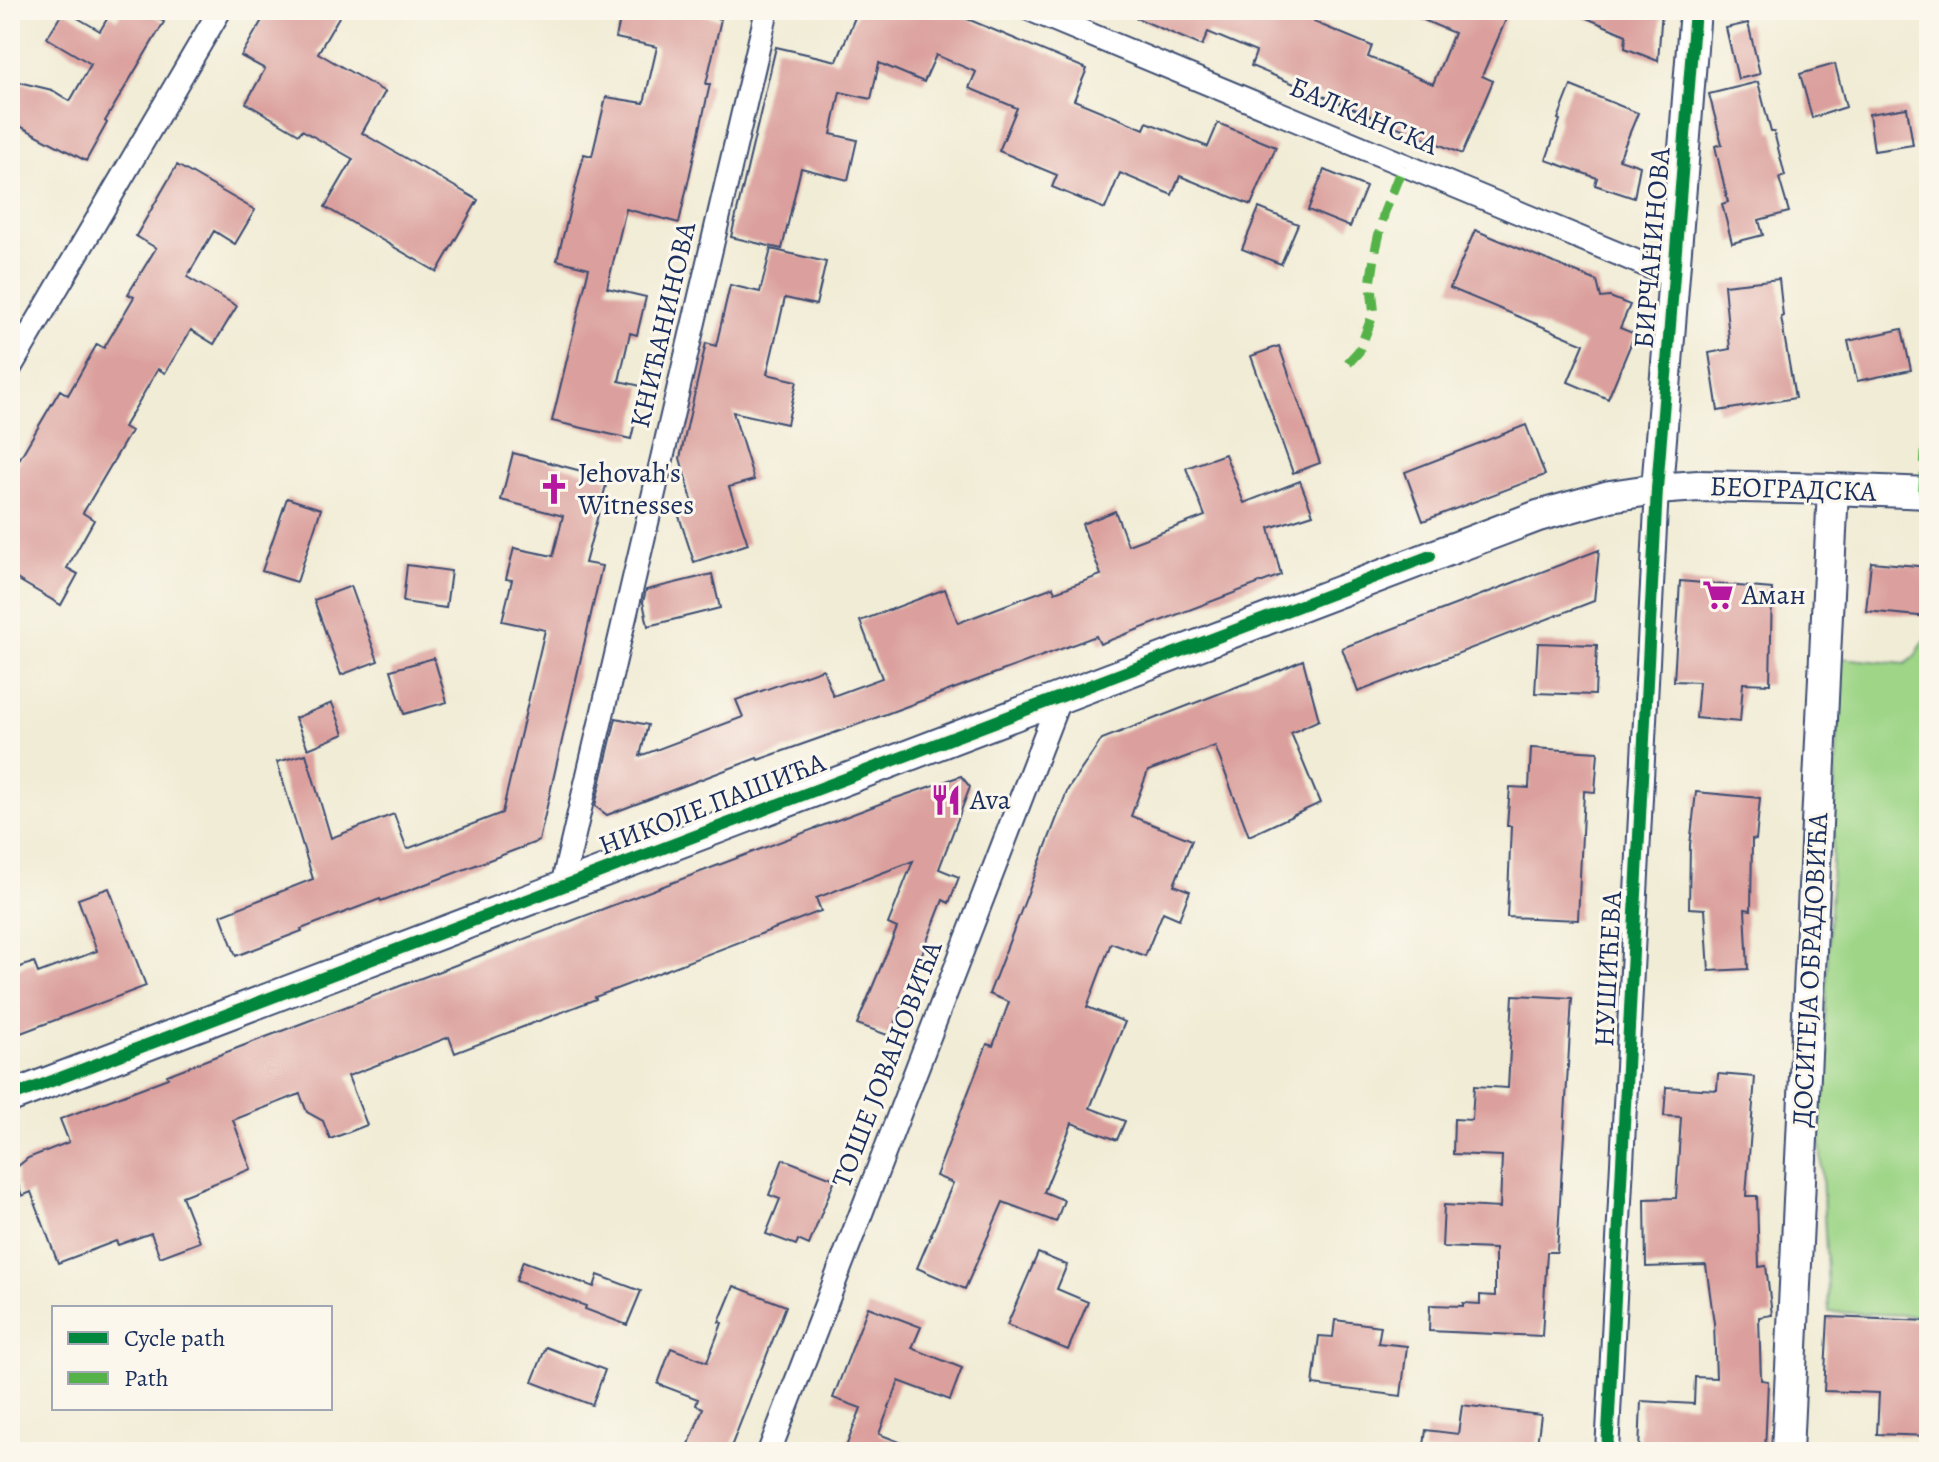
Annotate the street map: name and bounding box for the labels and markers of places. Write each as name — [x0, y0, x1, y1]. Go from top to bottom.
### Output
place label: Jehovah's Witnesses — [577, 454, 694, 524]
church icon: Jehovah's Witnesses — [537, 472, 571, 506]
place label: Аман — [1741, 576, 1806, 614]
supermarket icon: Аман — [1701, 578, 1735, 612]
place label: Ava — [969, 781, 1011, 819]
restaurant icon: Ava — [929, 783, 963, 817]

